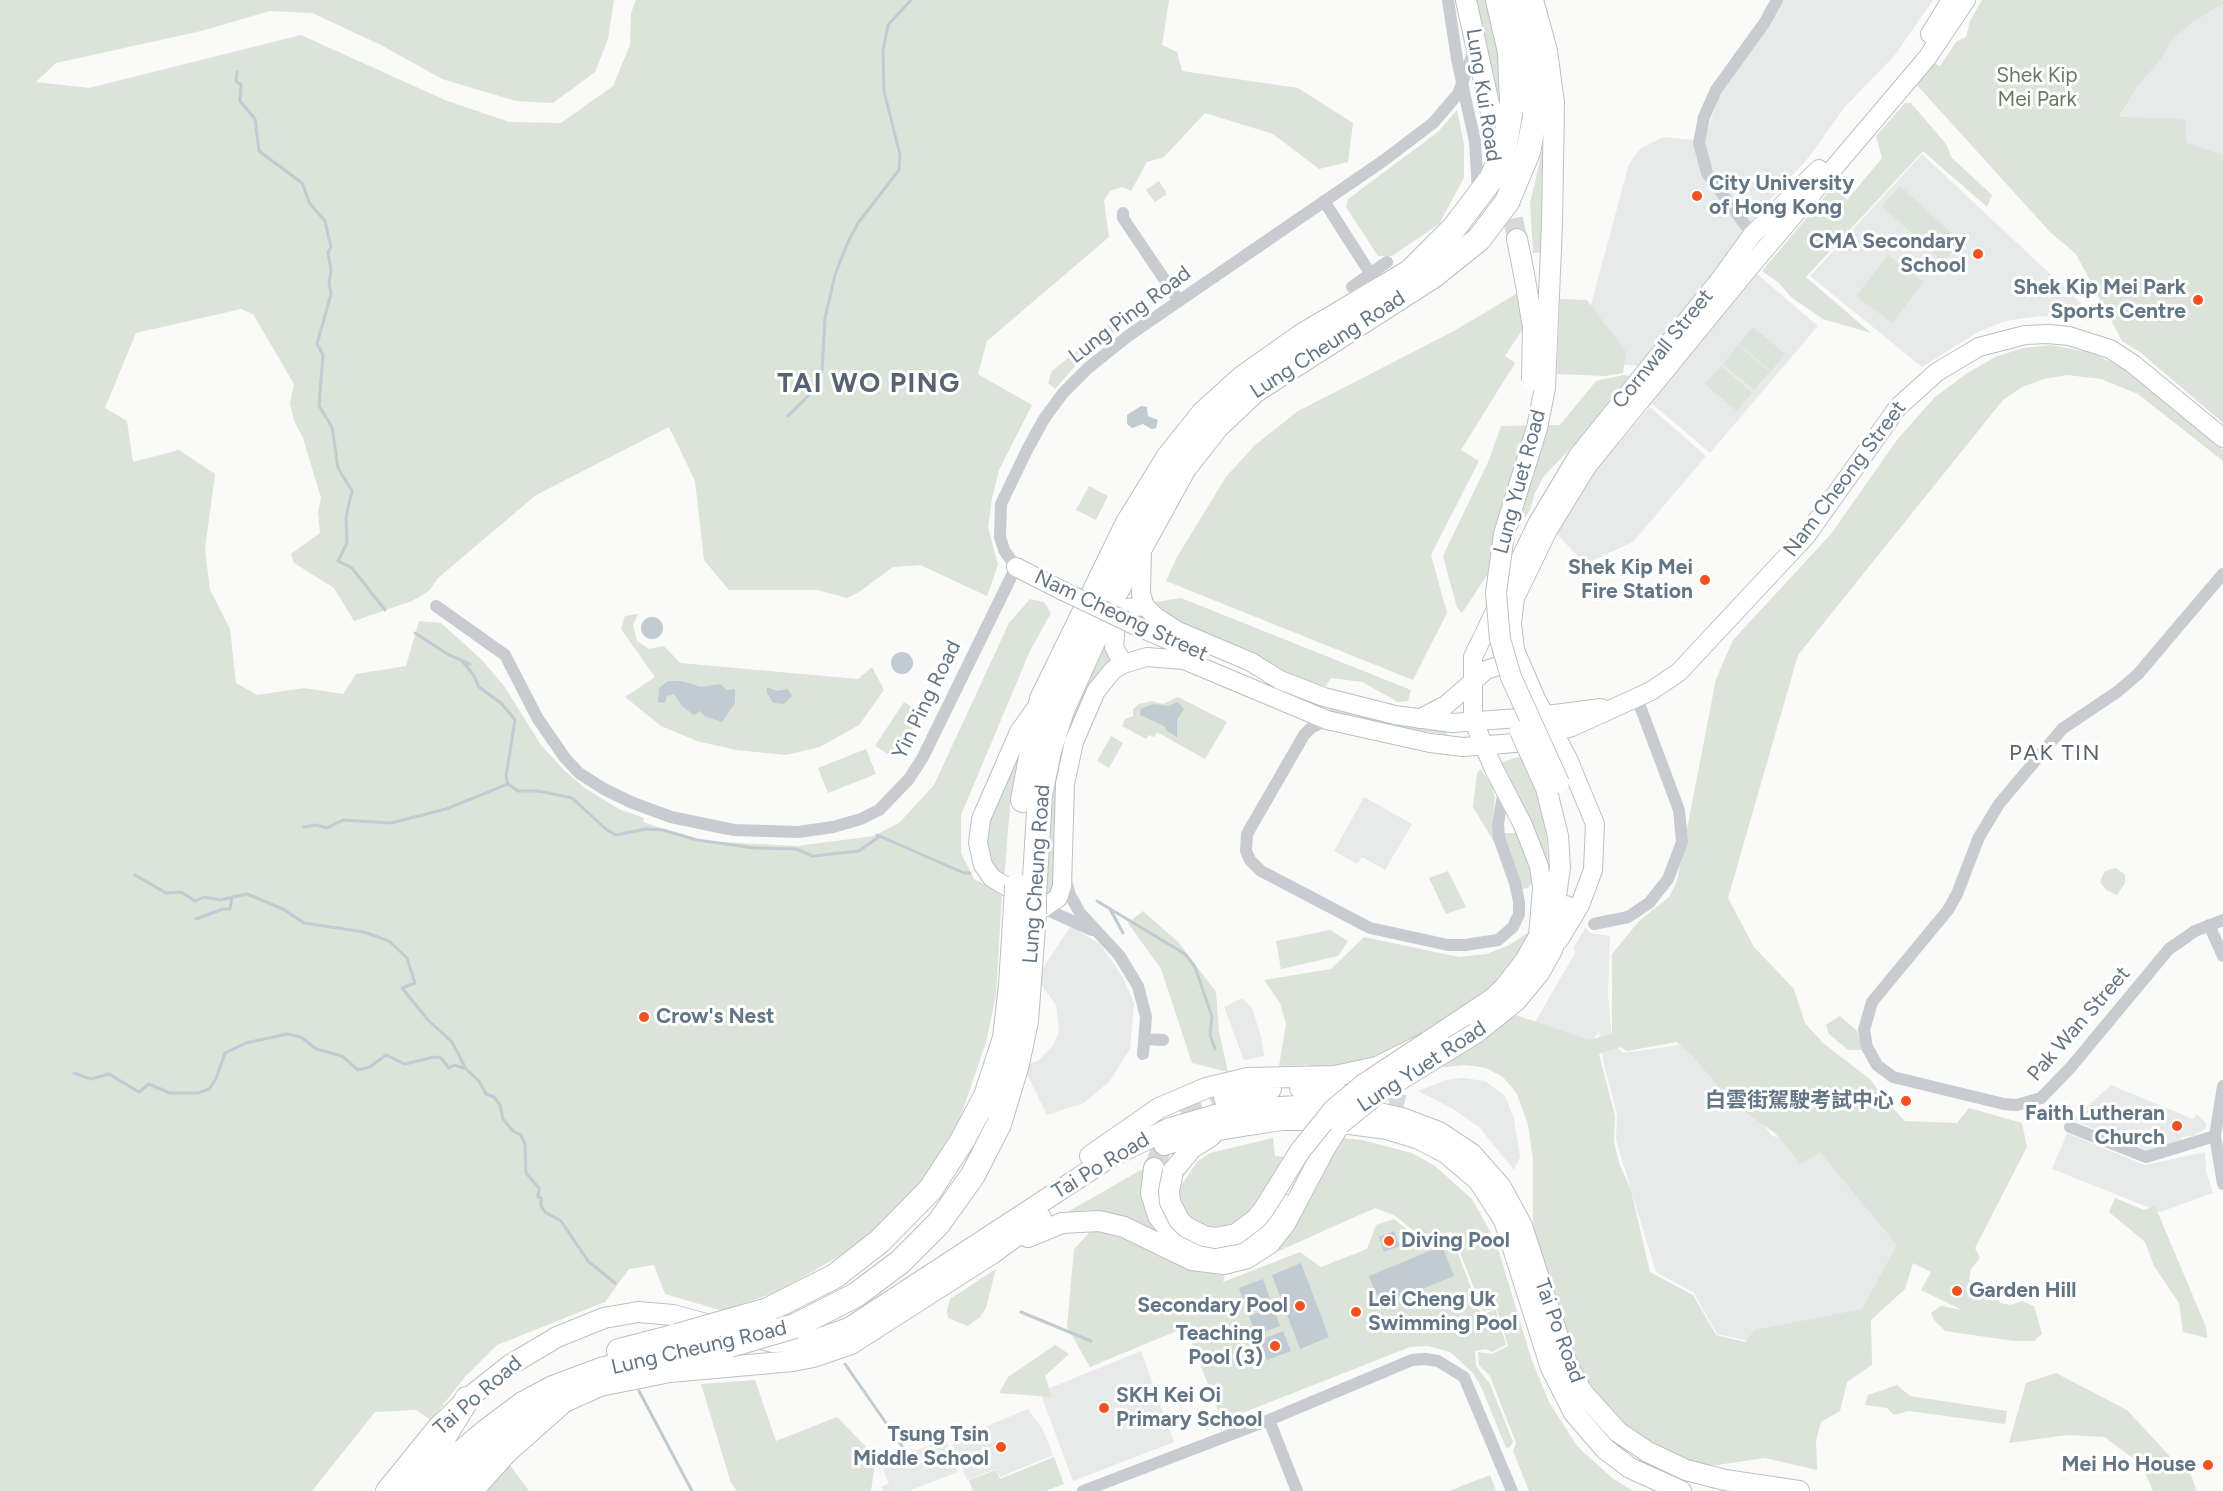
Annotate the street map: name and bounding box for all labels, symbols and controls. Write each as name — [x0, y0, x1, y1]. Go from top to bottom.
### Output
street label: Lung Kui Road — [1460, 26, 1506, 164]
park label: Shek Kip Mei Park — [1996, 63, 2078, 113]
place label: City University of Hong Kong — [1709, 171, 1854, 221]
marker: City University of Hong Kong — [1690, 189, 1704, 203]
place label: CMA Secondary School — [1809, 229, 1966, 279]
marker: CMA Secondary School — [1971, 247, 1985, 261]
street label: Lung Ping Road — [1064, 261, 1196, 369]
place label: Shek Kip Mei Park Sports Centre — [2013, 275, 2186, 325]
street label: Cornwall Street — [1607, 284, 1719, 414]
street label: Lung Cheung Road — [1246, 286, 1410, 404]
marker: Shek Kip Mei Park Sports Centre — [2191, 293, 2205, 307]
district label: TAI WO PING — [777, 368, 961, 400]
street label: Nam Cheong Street — [1778, 396, 1912, 562]
street label: Lung Yuet Road — [1489, 407, 1551, 557]
place label: Shek Kip Mei Fire Station — [1568, 555, 1693, 605]
street label: Nam Cheong Street — [1030, 565, 1212, 667]
marker: Shek Kip Mei Fire Station — [1698, 573, 1712, 587]
street label: Yin Ping Road — [887, 636, 967, 764]
district label: PAK TIN — [2009, 741, 2101, 767]
street label: Lung Cheung Road — [1018, 784, 1056, 964]
street label: Pak Wan Street — [2022, 961, 2136, 1087]
place label: Crow's Nest — [656, 1004, 774, 1030]
marker: Crow's Nest — [637, 1010, 651, 1024]
street label: Lung Yuet Road — [1353, 1016, 1491, 1118]
place label: 白雲街駕駛考試中心 — [1705, 1088, 1894, 1114]
marker: 白雲街駕駛考試中心 — [1899, 1094, 1913, 1108]
place label: Faith Lutheran Church — [2025, 1101, 2165, 1151]
marker: Faith Lutheran Church — [2170, 1119, 2184, 1133]
street label: Tai Po Road — [1048, 1127, 1154, 1205]
place label: Diving Pool — [1401, 1228, 1510, 1254]
marker: Diving Pool — [1382, 1234, 1396, 1248]
street label: Tai Po Road — [1529, 1276, 1589, 1386]
place label: Garden Hill — [1969, 1278, 2076, 1304]
marker: Garden Hill — [1950, 1284, 1964, 1298]
place label: Lei Cheng Uk Swimming Pool — [1368, 1287, 1517, 1337]
place label: Secondary Pool — [1137, 1293, 1288, 1319]
marker: Secondary Pool — [1293, 1299, 1307, 1313]
marker: Lei Cheng Uk Swimming Pool — [1349, 1305, 1363, 1319]
street label: Lung Cheung Road — [609, 1316, 789, 1380]
place label: Teaching Pool (3) — [1176, 1321, 1263, 1371]
marker: Teaching Pool (3) — [1268, 1339, 1282, 1353]
street label: Tai Po Road — [429, 1351, 527, 1441]
place label: SKH Kei Oi Primary School — [1116, 1383, 1262, 1433]
marker: SKH Kei Oi Primary School — [1097, 1401, 1111, 1415]
place label: Tsung Tsin Middle School — [853, 1422, 989, 1472]
marker: Tsung Tsin Middle School — [994, 1440, 1008, 1454]
place label: Mei Ho House — [2062, 1452, 2196, 1478]
marker: Mei Ho House — [2201, 1458, 2215, 1472]

